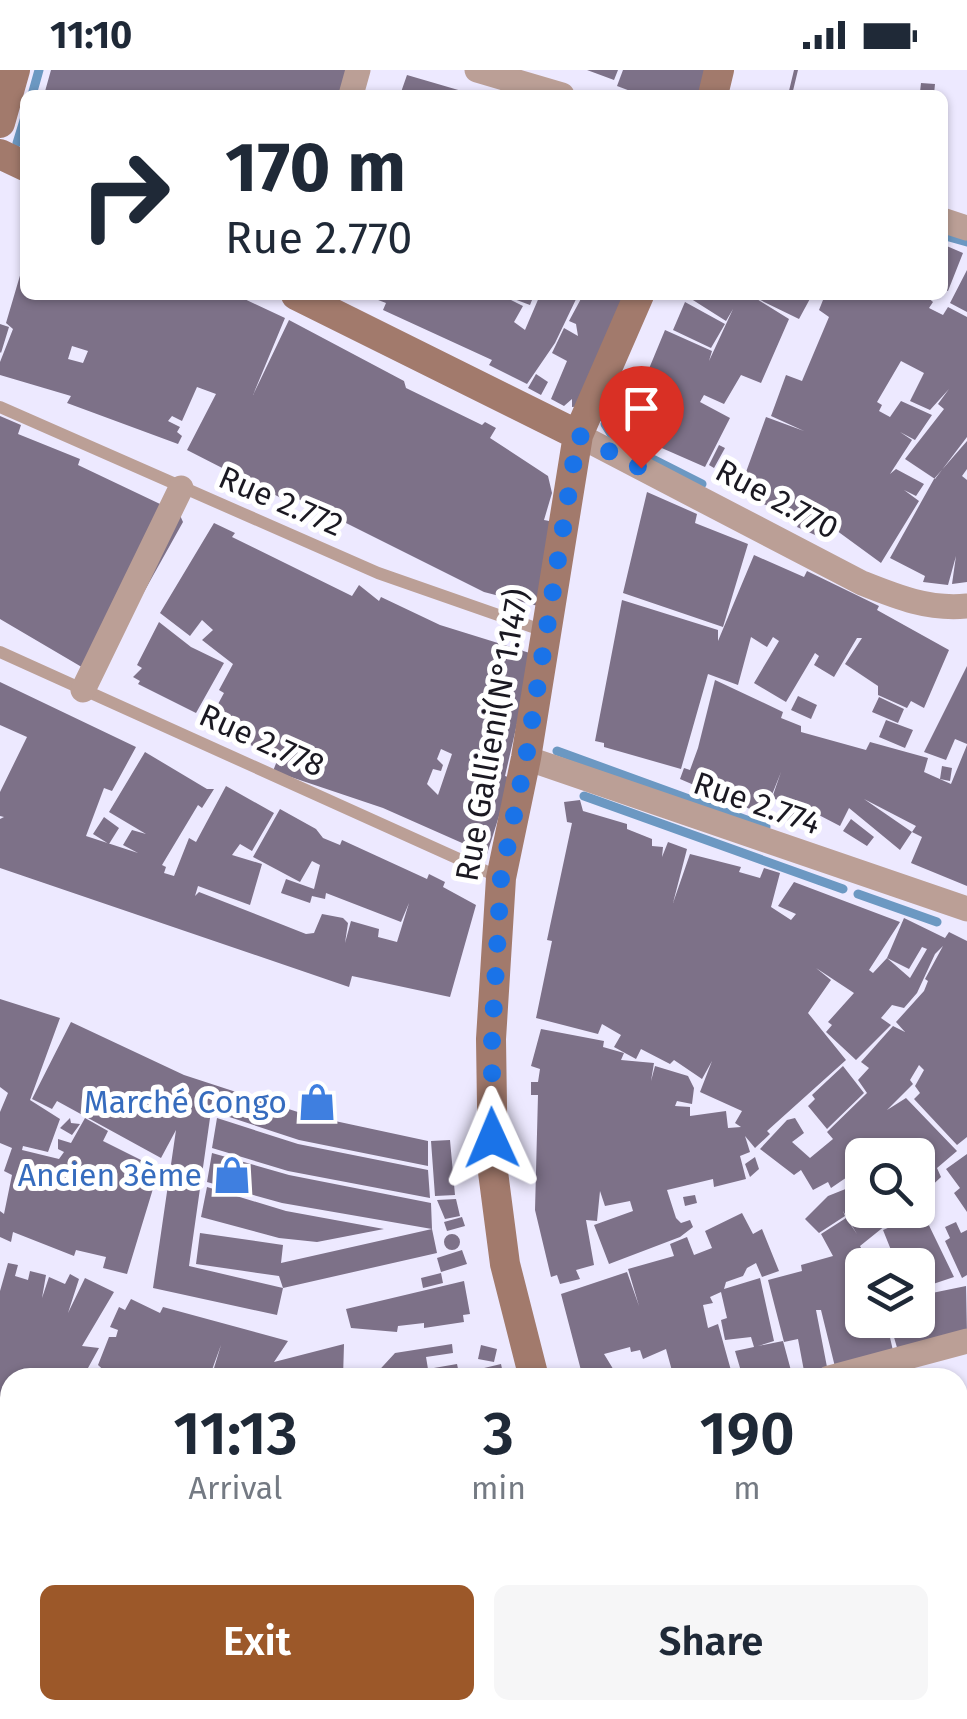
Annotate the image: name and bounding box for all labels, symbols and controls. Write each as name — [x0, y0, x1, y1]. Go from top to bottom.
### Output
text: 11:10 — [50, 12, 132, 58]
text: 170 m — [225, 126, 406, 210]
icon: right — [60, 130, 190, 260]
text: Rue 2.770 — [225, 211, 412, 265]
pin — [599, 366, 684, 469]
icon: arrive — [614, 381, 669, 436]
street label: Rue 2.770 — [709, 451, 845, 547]
street label: Rue 2.772 — [213, 458, 349, 544]
street label: Rue Gallieni(N°1.147) — [448, 586, 536, 884]
street label: Rue 2.778 — [194, 696, 330, 784]
street label: Rue 2.774 — [689, 764, 825, 842]
shop icon: Marché Congo — [296, 1081, 338, 1123]
place label: Marché Congo — [84, 1083, 287, 1121]
position arrow — [440, 1086, 544, 1190]
map controls — [845, 1138, 935, 1338]
button: search — [845, 1138, 935, 1228]
shop icon: Ancien 3ème — [211, 1154, 253, 1196]
place label: Ancien 3ème — [18, 1156, 202, 1194]
button: layers — [845, 1248, 935, 1338]
text: 11:13 — [173, 1398, 298, 1470]
text: 3 — [483, 1398, 514, 1470]
text: 190 — [699, 1398, 795, 1470]
text: Arrival — [189, 1469, 282, 1507]
text: min — [471, 1469, 526, 1507]
text: m — [733, 1469, 761, 1507]
button: Exit — [40, 1585, 474, 1700]
button: Share — [494, 1585, 928, 1700]

